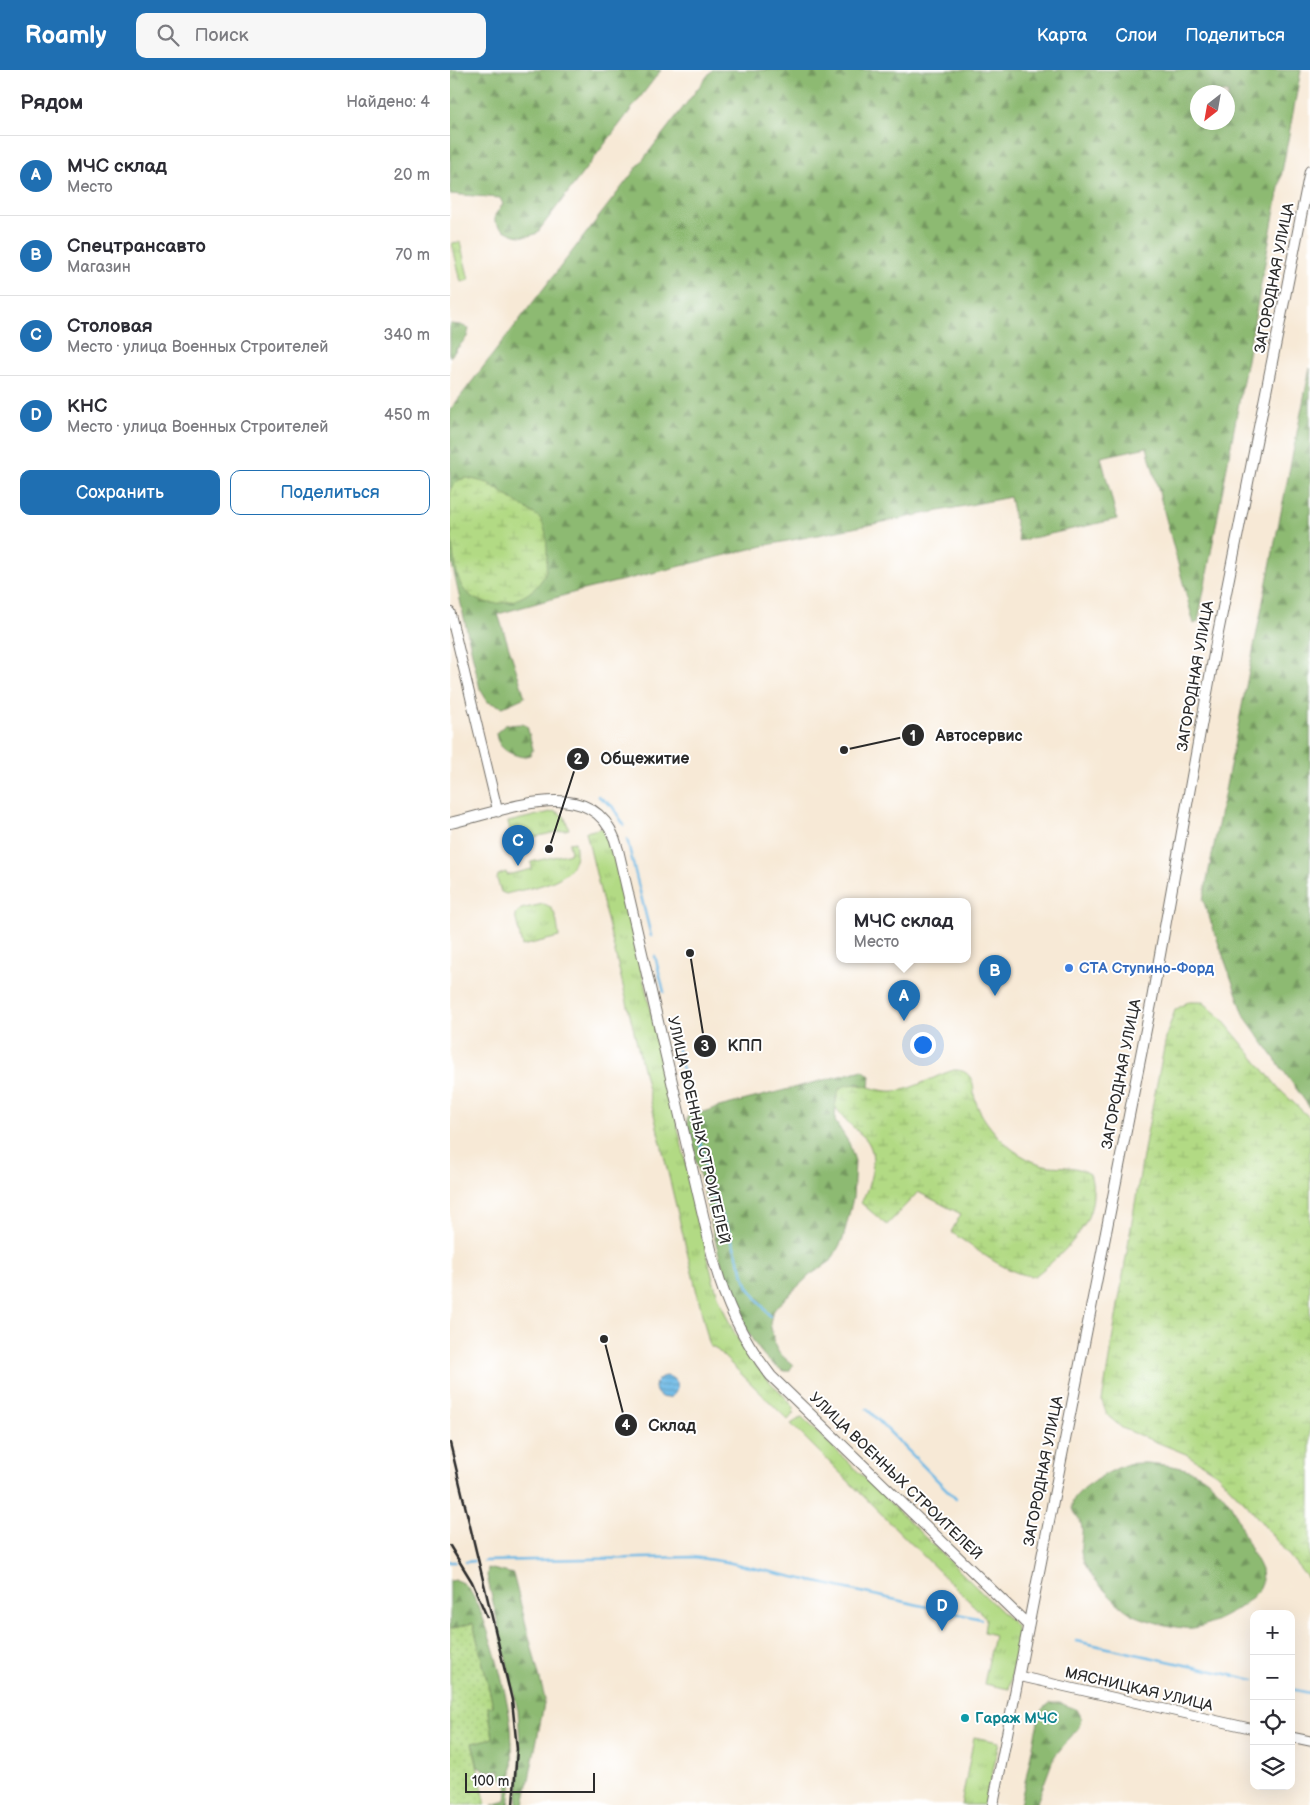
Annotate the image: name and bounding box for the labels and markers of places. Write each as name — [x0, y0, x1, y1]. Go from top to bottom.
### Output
callout: Автосервис — [901, 720, 1033, 751]
callout: Общежитие — [566, 743, 700, 774]
pin: C — [502, 825, 534, 866]
pin: B — [979, 955, 1011, 996]
place label: СТА Ступино-Форд — [1079, 959, 1214, 978]
marker: СТА Ступино-Форд — [1063, 962, 1075, 974]
pin: A — [888, 980, 920, 1021]
callout: КПП — [692, 1030, 772, 1061]
callout: Склад — [613, 1410, 706, 1441]
pin: D — [926, 1590, 958, 1631]
place label: Гараж МЧС — [975, 1709, 1058, 1728]
marker: Гараж МЧС — [959, 1712, 971, 1724]

